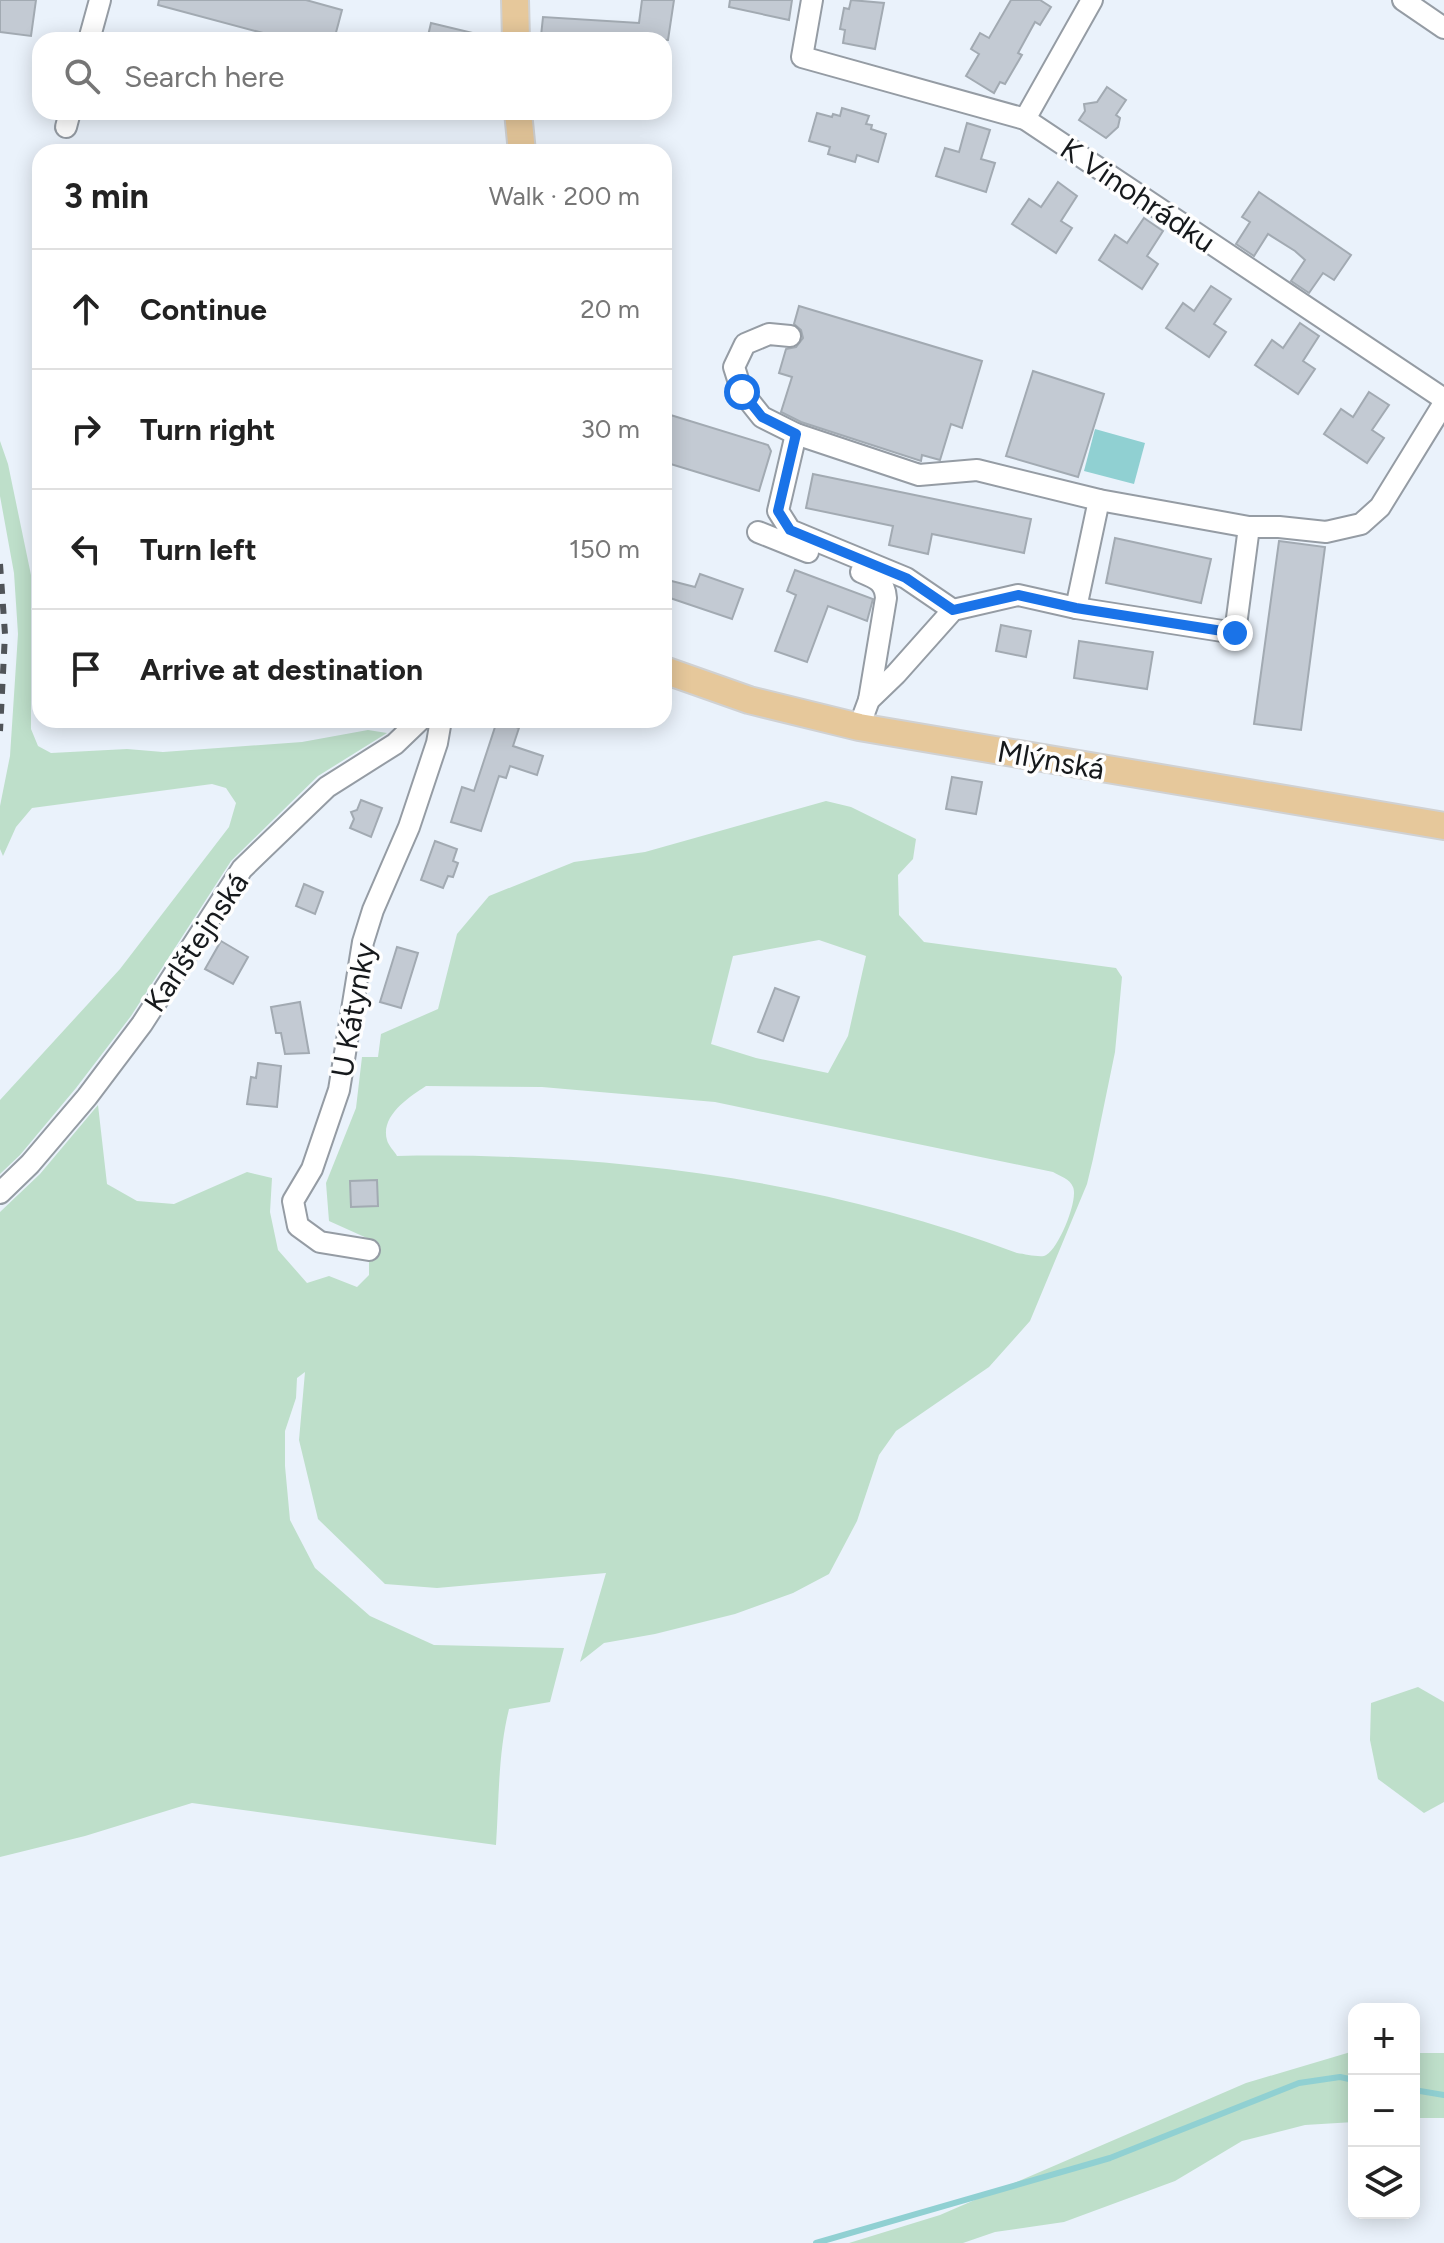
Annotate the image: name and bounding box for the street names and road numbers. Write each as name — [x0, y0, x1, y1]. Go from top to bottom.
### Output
street label: K Vinohrádku — [1054, 130, 1222, 260]
street label: Mlýnská — [995, 732, 1107, 788]
street label: Karlštejnská — [136, 865, 256, 1019]
street label: U Kátynky — [323, 940, 383, 1080]

